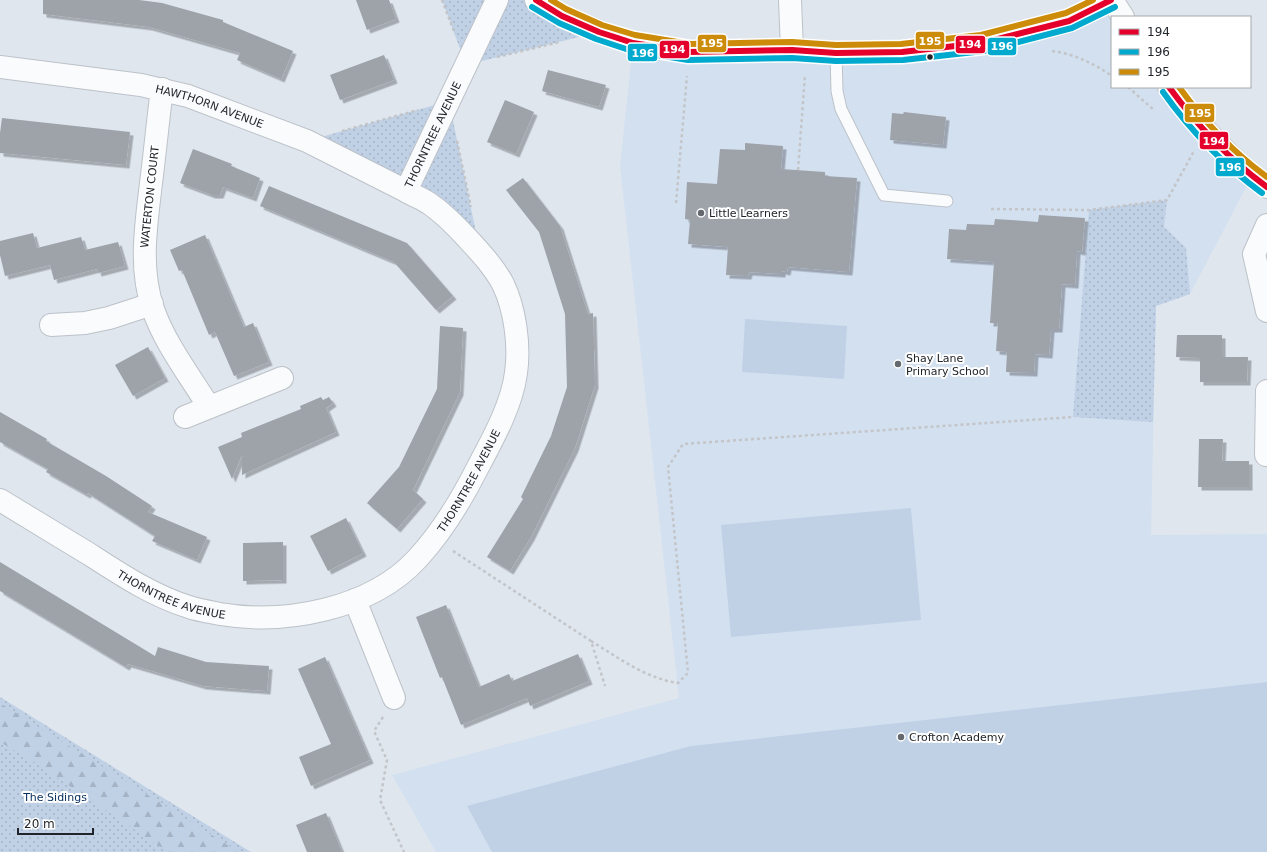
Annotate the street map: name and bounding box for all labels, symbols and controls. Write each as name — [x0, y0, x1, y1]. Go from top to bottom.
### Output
legend — [1111, 16, 1251, 88]
text: 194 — [1147, 25, 1170, 39]
line badge: 195 — [915, 31, 945, 50]
line badge: 195 — [697, 34, 727, 53]
text: 195 — [919, 35, 941, 48]
line badge: 194 — [955, 35, 986, 54]
text: 195 — [701, 37, 723, 50]
line badge: 196 — [987, 37, 1017, 56]
text: 194 — [959, 38, 982, 51]
line badge: 194 — [659, 40, 690, 59]
text: 196 — [991, 40, 1014, 53]
line badge: 196 — [627, 43, 658, 62]
text: 194 — [663, 43, 686, 56]
text: 196 — [1147, 45, 1170, 59]
text: 196 — [632, 47, 655, 60]
unlabelled marker — [925, 52, 935, 62]
text: 195 — [1147, 65, 1170, 79]
street label: THORNTREE AVENUE — [402, 79, 464, 191]
street label: HAWTHORN AVENUE — [154, 82, 266, 131]
line badge: 195 — [1184, 103, 1215, 123]
text: 195 — [1189, 107, 1211, 120]
line badge: 194 — [1199, 131, 1229, 150]
text: 194 — [1203, 135, 1226, 148]
street label: WATERTON COURT — [138, 145, 162, 249]
line badge: 196 — [1215, 157, 1245, 177]
text: 196 — [1219, 161, 1242, 174]
place label: Little Learners — [709, 207, 788, 220]
marker: Little Learners — [696, 208, 706, 218]
place label: Shay Lane Primary School — [906, 352, 989, 378]
marker: Shay Lane Primary School — [893, 359, 903, 369]
street label: THORNTREE AVENUE — [434, 427, 503, 535]
street label: THORNTREE AVENUE — [114, 567, 226, 621]
place label: Crofton Academy — [909, 731, 1004, 744]
marker: Crofton Academy — [896, 732, 906, 742]
park label: The Sidings — [22, 791, 87, 804]
scale bar — [18, 810, 93, 836]
text: 20 m — [24, 817, 55, 831]

